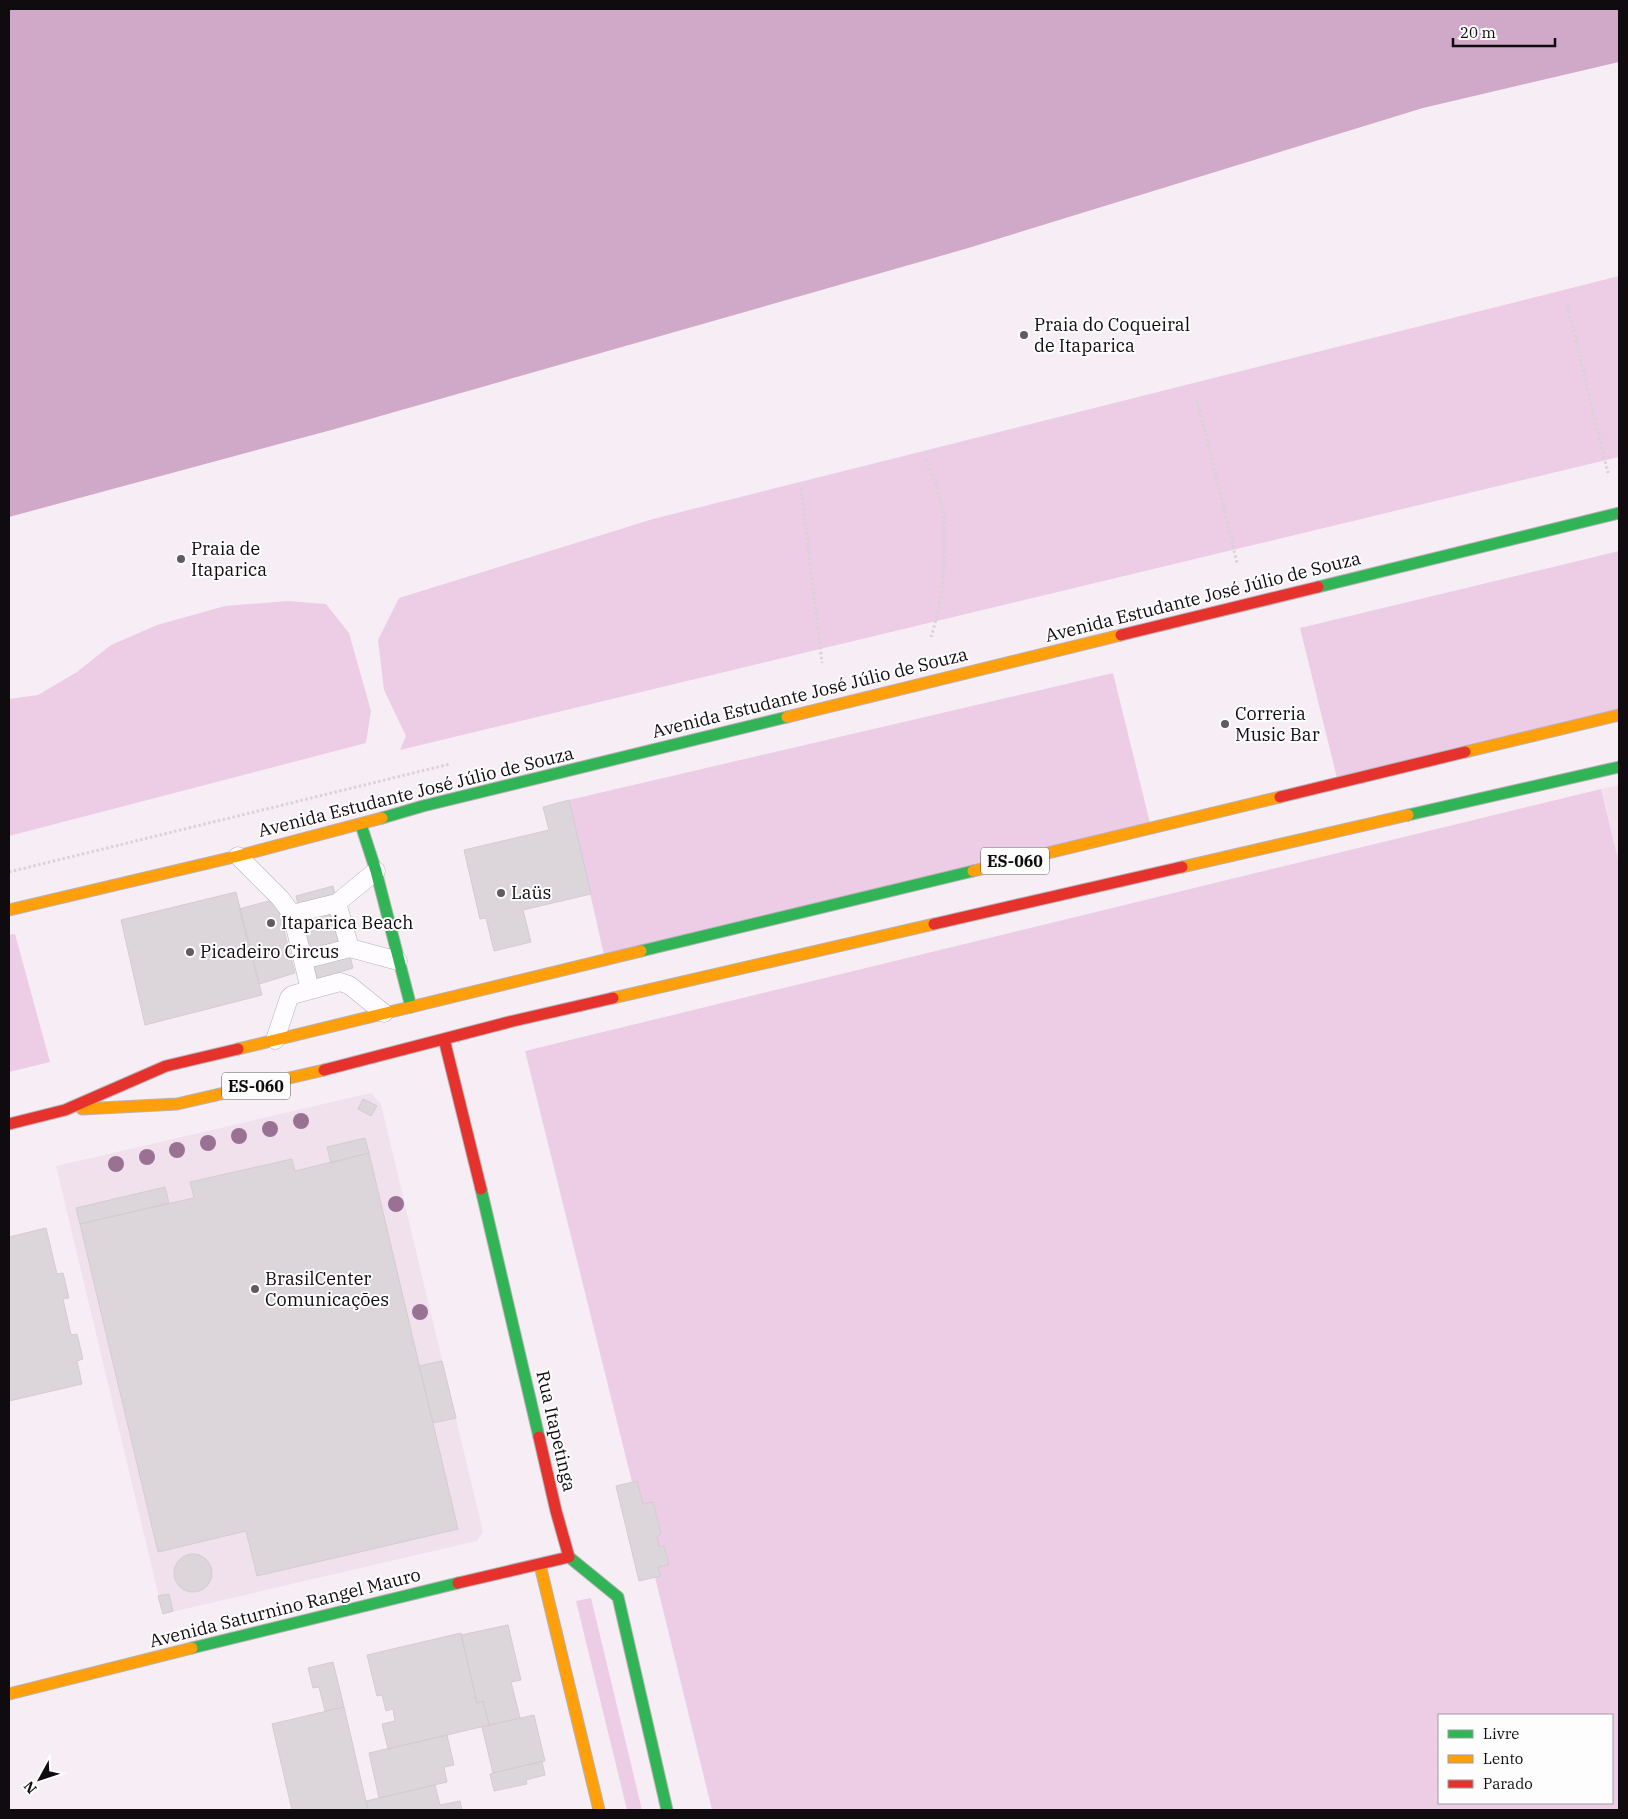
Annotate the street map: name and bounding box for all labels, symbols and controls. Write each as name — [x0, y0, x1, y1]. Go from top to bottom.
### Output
scale bar — [1453, 15, 1556, 47]
text: 20 m — [1460, 23, 1496, 42]
place label: Praia do Coqueiral de Itaparica — [1034, 313, 1190, 357]
marker: Praia do Coqueiral de Itaparica — [1018, 329, 1030, 341]
place label: Praia de Itaparica — [191, 537, 267, 581]
street label: Avenida Estudante José Júlio de Souza — [1043, 546, 1363, 647]
marker: Praia de Itaparica — [175, 553, 187, 565]
street label: Avenida Estudante José Júlio de Souza — [650, 642, 970, 743]
place label: Correria Music Bar — [1235, 702, 1320, 746]
marker: Correria Music Bar — [1219, 718, 1231, 730]
street label: Avenida Estudante José Júlio de Souza — [256, 741, 576, 842]
road number: ES-060 — [981, 848, 1049, 874]
place label: Laüs — [511, 881, 551, 904]
marker: Laüs — [495, 887, 507, 899]
place label: Itaparica Beach — [281, 911, 414, 934]
marker: Itaparica Beach — [265, 917, 277, 929]
place label: Picadeiro Circus — [200, 940, 339, 963]
marker: Picadeiro Circus — [184, 946, 196, 958]
road number: ES-060 — [222, 1072, 290, 1100]
place label: BrasilCenter Comunicações — [265, 1267, 389, 1311]
marker: BrasilCenter Comunicações — [249, 1283, 261, 1295]
street label: Rua Itapetinga — [531, 1368, 582, 1494]
street label: Avenida Saturnino Rangel Mauro — [147, 1563, 423, 1652]
legend — [1438, 1714, 1613, 1804]
text: Livre — [1483, 1724, 1519, 1743]
text: Lento — [1483, 1749, 1523, 1768]
north arrow — [15, 1754, 65, 1804]
text: Parado — [1483, 1774, 1533, 1793]
text: N — [20, 1777, 40, 1797]

